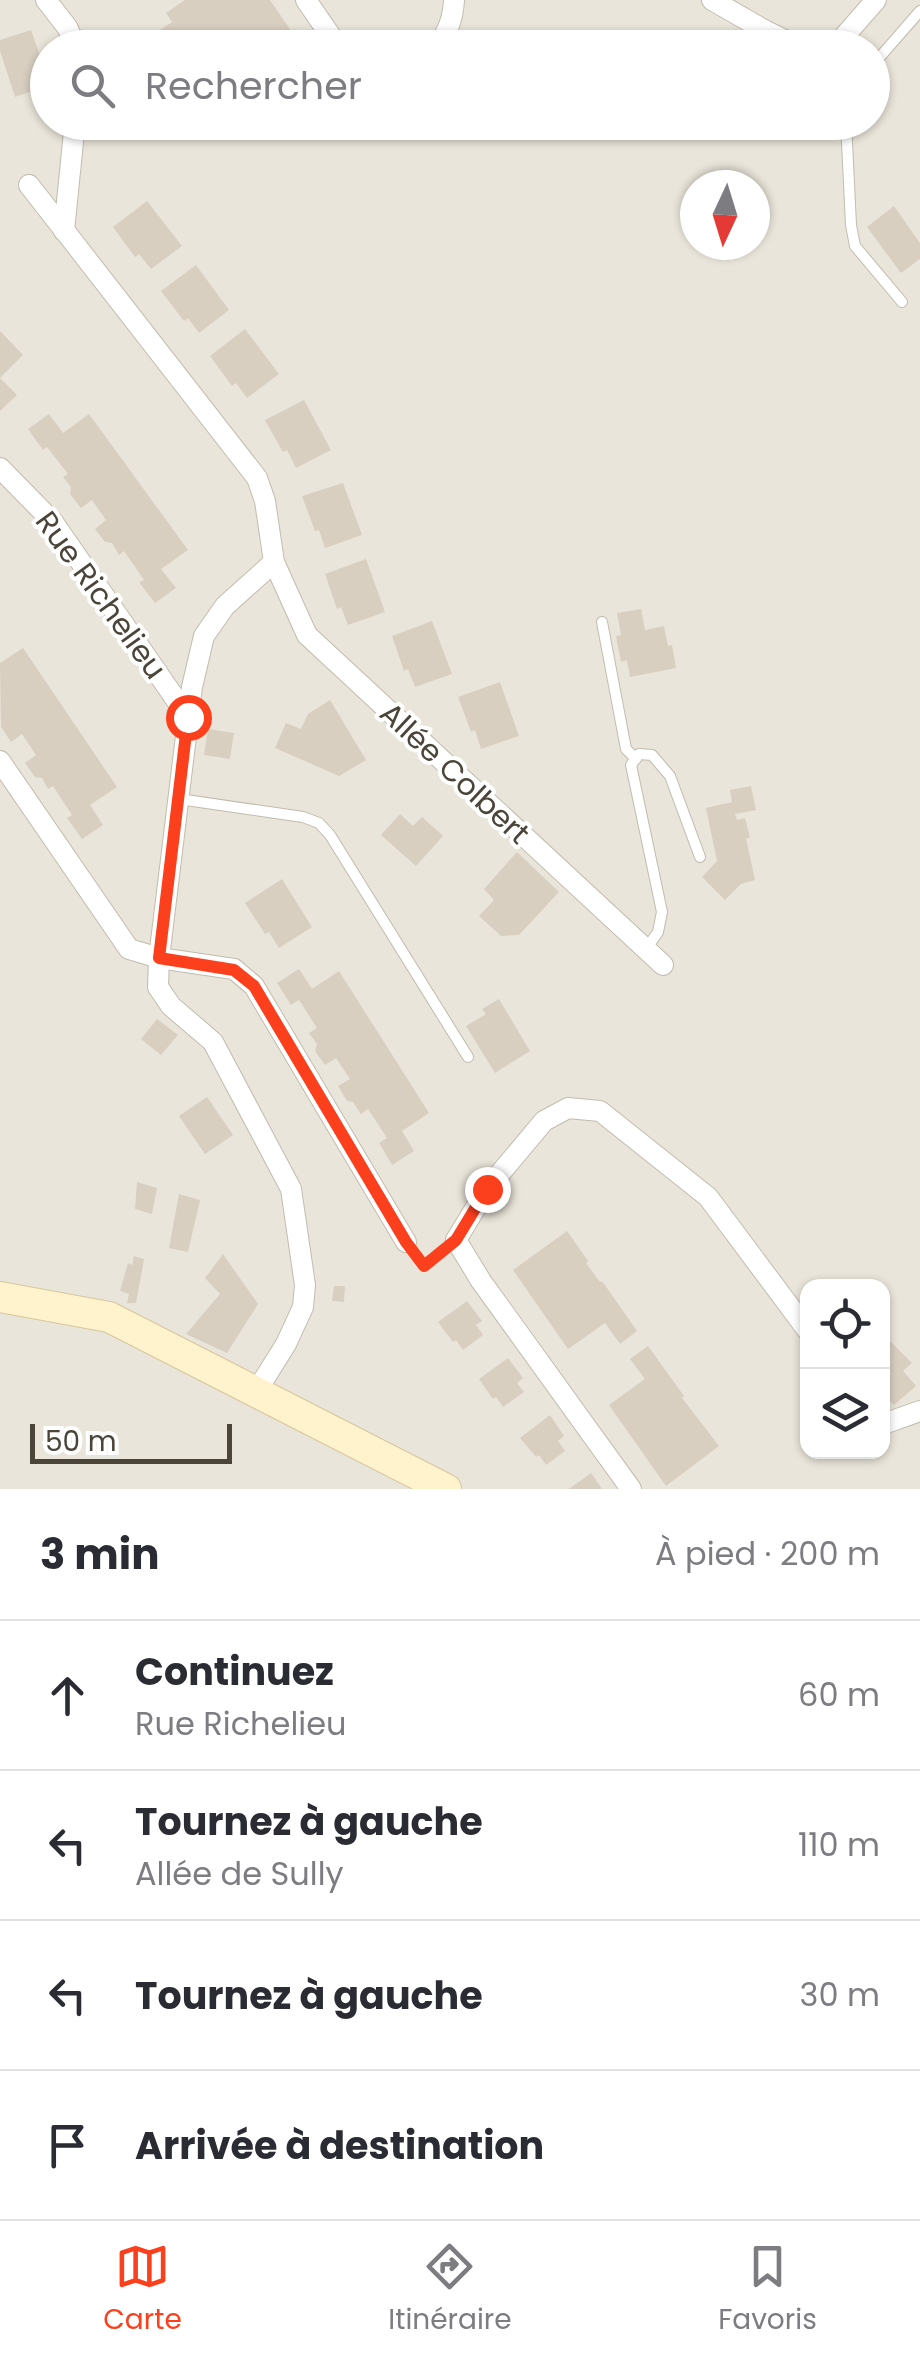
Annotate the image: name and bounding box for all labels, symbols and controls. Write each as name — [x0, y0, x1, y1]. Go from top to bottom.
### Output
search box — [30, 30, 890, 140]
icon: search — [65, 58, 120, 113]
text: Rechercher — [145, 59, 362, 112]
north arrow — [680, 170, 770, 260]
street label: Rue Richelieu — [25, 502, 177, 688]
street label: Allée Colbert — [371, 692, 539, 854]
route start — [166, 695, 212, 741]
route end — [465, 1167, 511, 1213]
map controls — [800, 1279, 890, 1459]
button: locate — [800, 1279, 890, 1369]
button: layers — [800, 1369, 890, 1459]
scale bar — [30, 1419, 232, 1464]
text: 50 m — [45, 1422, 116, 1461]
text: 3 min — [40, 1525, 160, 1584]
text: À pied · 200 m — [655, 1531, 880, 1576]
text: Continuez — [135, 1645, 334, 1698]
icon: ahead — [40, 1668, 95, 1723]
text: 60 m — [798, 1672, 880, 1717]
text: Rue Richelieu — [135, 1701, 346, 1746]
text: Tournez à gauche — [135, 1795, 483, 1848]
icon: left — [40, 1818, 95, 1873]
text: 110 m — [798, 1822, 880, 1867]
text: Allée de Sully — [135, 1851, 344, 1896]
icon: left — [40, 1968, 95, 2023]
text: Tournez à gauche — [135, 1969, 483, 2022]
text: 30 m — [800, 1972, 880, 2017]
icon: arrive — [40, 2118, 95, 2173]
text: Arrivée à destination — [135, 2119, 544, 2172]
tab: Carte — [103, 2239, 182, 2341]
tab: Itinéraire — [388, 2239, 512, 2341]
tab: Favoris — [718, 2239, 817, 2341]

